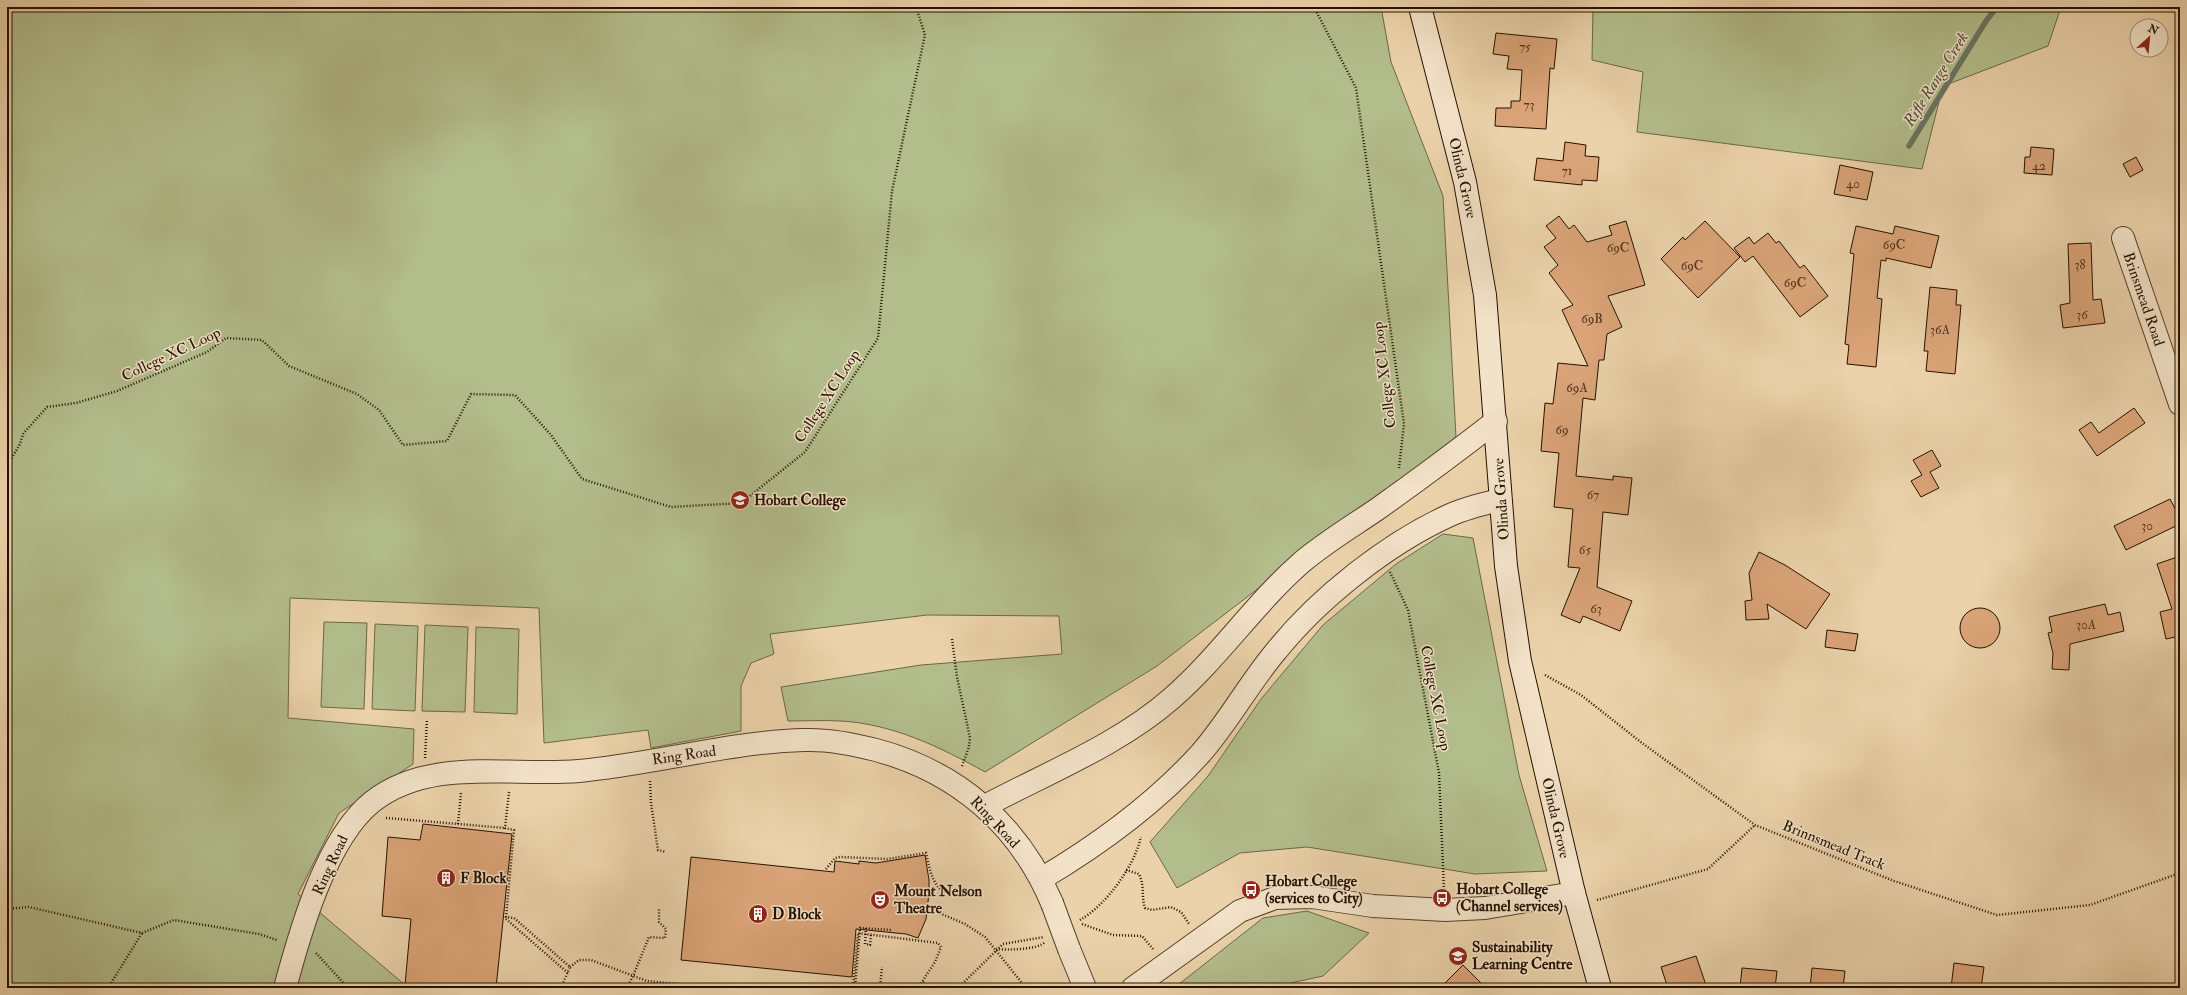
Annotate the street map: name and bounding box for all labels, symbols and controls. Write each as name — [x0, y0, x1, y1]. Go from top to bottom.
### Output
north arrow — [2129, 18, 2169, 58]
text: N — [2145, 21, 2162, 38]
water label: Rifle Range Creek — [1898, 28, 1973, 131]
house number: 75 — [1519, 39, 1531, 55]
house number: 73 — [1524, 97, 1534, 113]
street label: Olinda Grove — [1444, 136, 1481, 220]
house number: 42 — [2032, 158, 2046, 174]
house number: 71 — [1562, 163, 1573, 179]
house number: 40 — [1846, 176, 1860, 192]
house number: 69C — [1883, 237, 1905, 253]
house number: 69C — [1607, 240, 1629, 256]
street label: Brinsmead Road — [2119, 250, 2169, 349]
house number: 38 — [2074, 257, 2086, 273]
house number: 69C — [1681, 258, 1703, 274]
house number: 69C — [1784, 275, 1806, 291]
house number: 36 — [2076, 307, 2089, 323]
house number: 69B — [1581, 311, 1603, 327]
street label: College XC Loop — [1368, 320, 1401, 429]
house number: 36A — [1930, 322, 1951, 338]
street label: College XC Loop — [119, 323, 225, 387]
street label: College XC Loop — [790, 346, 866, 447]
house number: 69A — [1566, 380, 1588, 396]
house number: 69 — [1555, 422, 1569, 438]
street label: Olinda Grove — [1489, 457, 1514, 541]
house number: 67 — [1587, 487, 1599, 503]
school or university icon: Hobart College — [729, 489, 751, 511]
place label: Hobart College — [754, 491, 847, 511]
house number: 30 — [2141, 518, 2153, 534]
house number: 65 — [1579, 542, 1591, 558]
house number: 63 — [1590, 601, 1602, 617]
house number: 30A — [2076, 617, 2097, 633]
street label: College XC Loop — [1415, 644, 1455, 753]
street label: Ring Road — [651, 742, 718, 769]
street label: Olinda Grove — [1537, 776, 1574, 860]
street label: Ring Road — [966, 792, 1024, 853]
street label: Brinnsmead Track — [1780, 816, 1888, 875]
street label: Ring Road — [308, 831, 353, 898]
building icon: F Block — [435, 867, 457, 889]
place label: F Block — [460, 869, 507, 888]
place label: Hobart College (services to City) — [1265, 872, 1363, 909]
bus stop icon: Hobart College (services to City) — [1240, 879, 1262, 901]
place label: Hobart College (Channel services) — [1456, 880, 1563, 916]
place label: Mount Nelson Theatre — [893, 882, 982, 918]
bus stop icon: Hobart College (Channel services) — [1431, 887, 1453, 909]
theatre icon: Mount Nelson Theatre — [869, 889, 891, 911]
building icon: D Block — [747, 903, 769, 925]
place label: D Block — [772, 905, 822, 924]
place label: Sustainability Learning Centre — [1472, 938, 1573, 975]
school or university icon: Sustainability Learning Centre — [1447, 945, 1469, 967]

